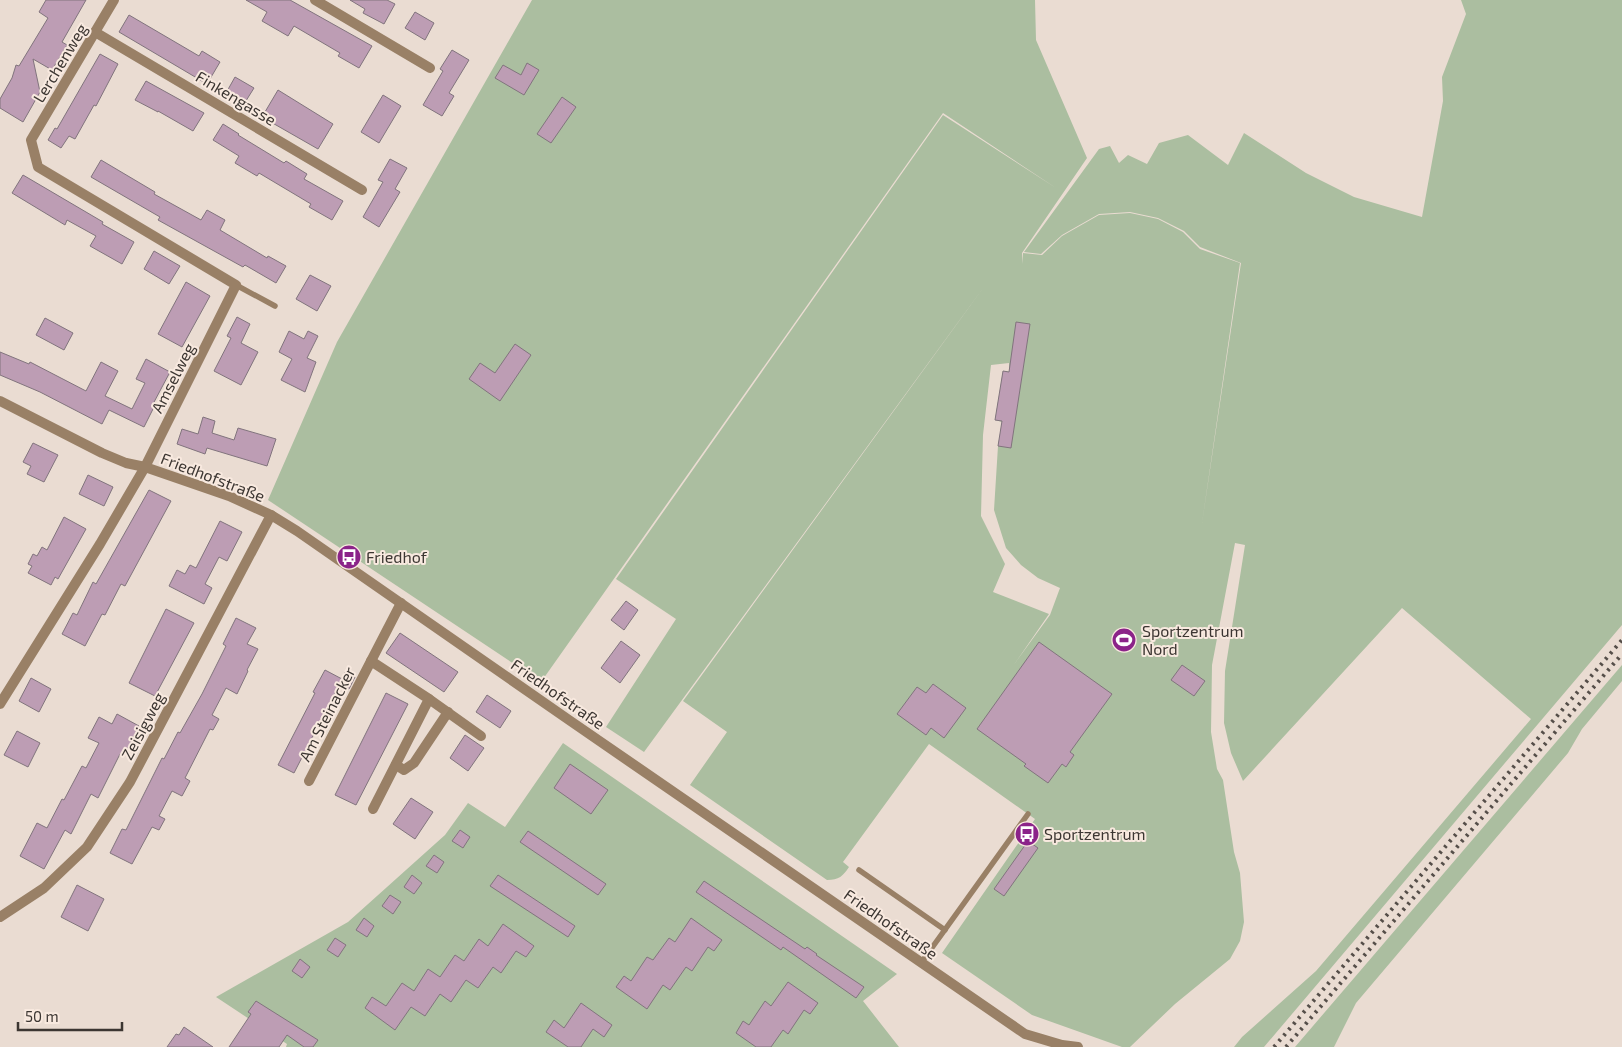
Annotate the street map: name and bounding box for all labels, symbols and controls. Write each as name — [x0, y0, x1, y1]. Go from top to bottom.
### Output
street label: Lerchenweg — [29, 20, 91, 106]
street label: Finkengasse — [193, 66, 280, 129]
street label: Amselweg — [147, 340, 198, 416]
street label: Friedhofstraße — [159, 448, 268, 505]
bus stop icon: Friedhof — [336, 544, 362, 570]
place label: Friedhof — [366, 547, 428, 566]
place label: Sportzentrum Nord — [1142, 621, 1244, 658]
sports icon: Sportzentrum Nord — [1111, 627, 1137, 653]
street label: Friedhofstraße — [508, 654, 609, 733]
street label: Am Steinacker — [295, 663, 359, 764]
street label: Zeisigweg — [117, 689, 168, 763]
bus stop icon: Sportzentrum — [1014, 821, 1040, 847]
place label: Sportzentrum — [1044, 824, 1146, 843]
street label: Friedhofstraße — [841, 884, 942, 963]
scale bar — [18, 1000, 121, 1032]
text: 50 m — [25, 1007, 59, 1025]

